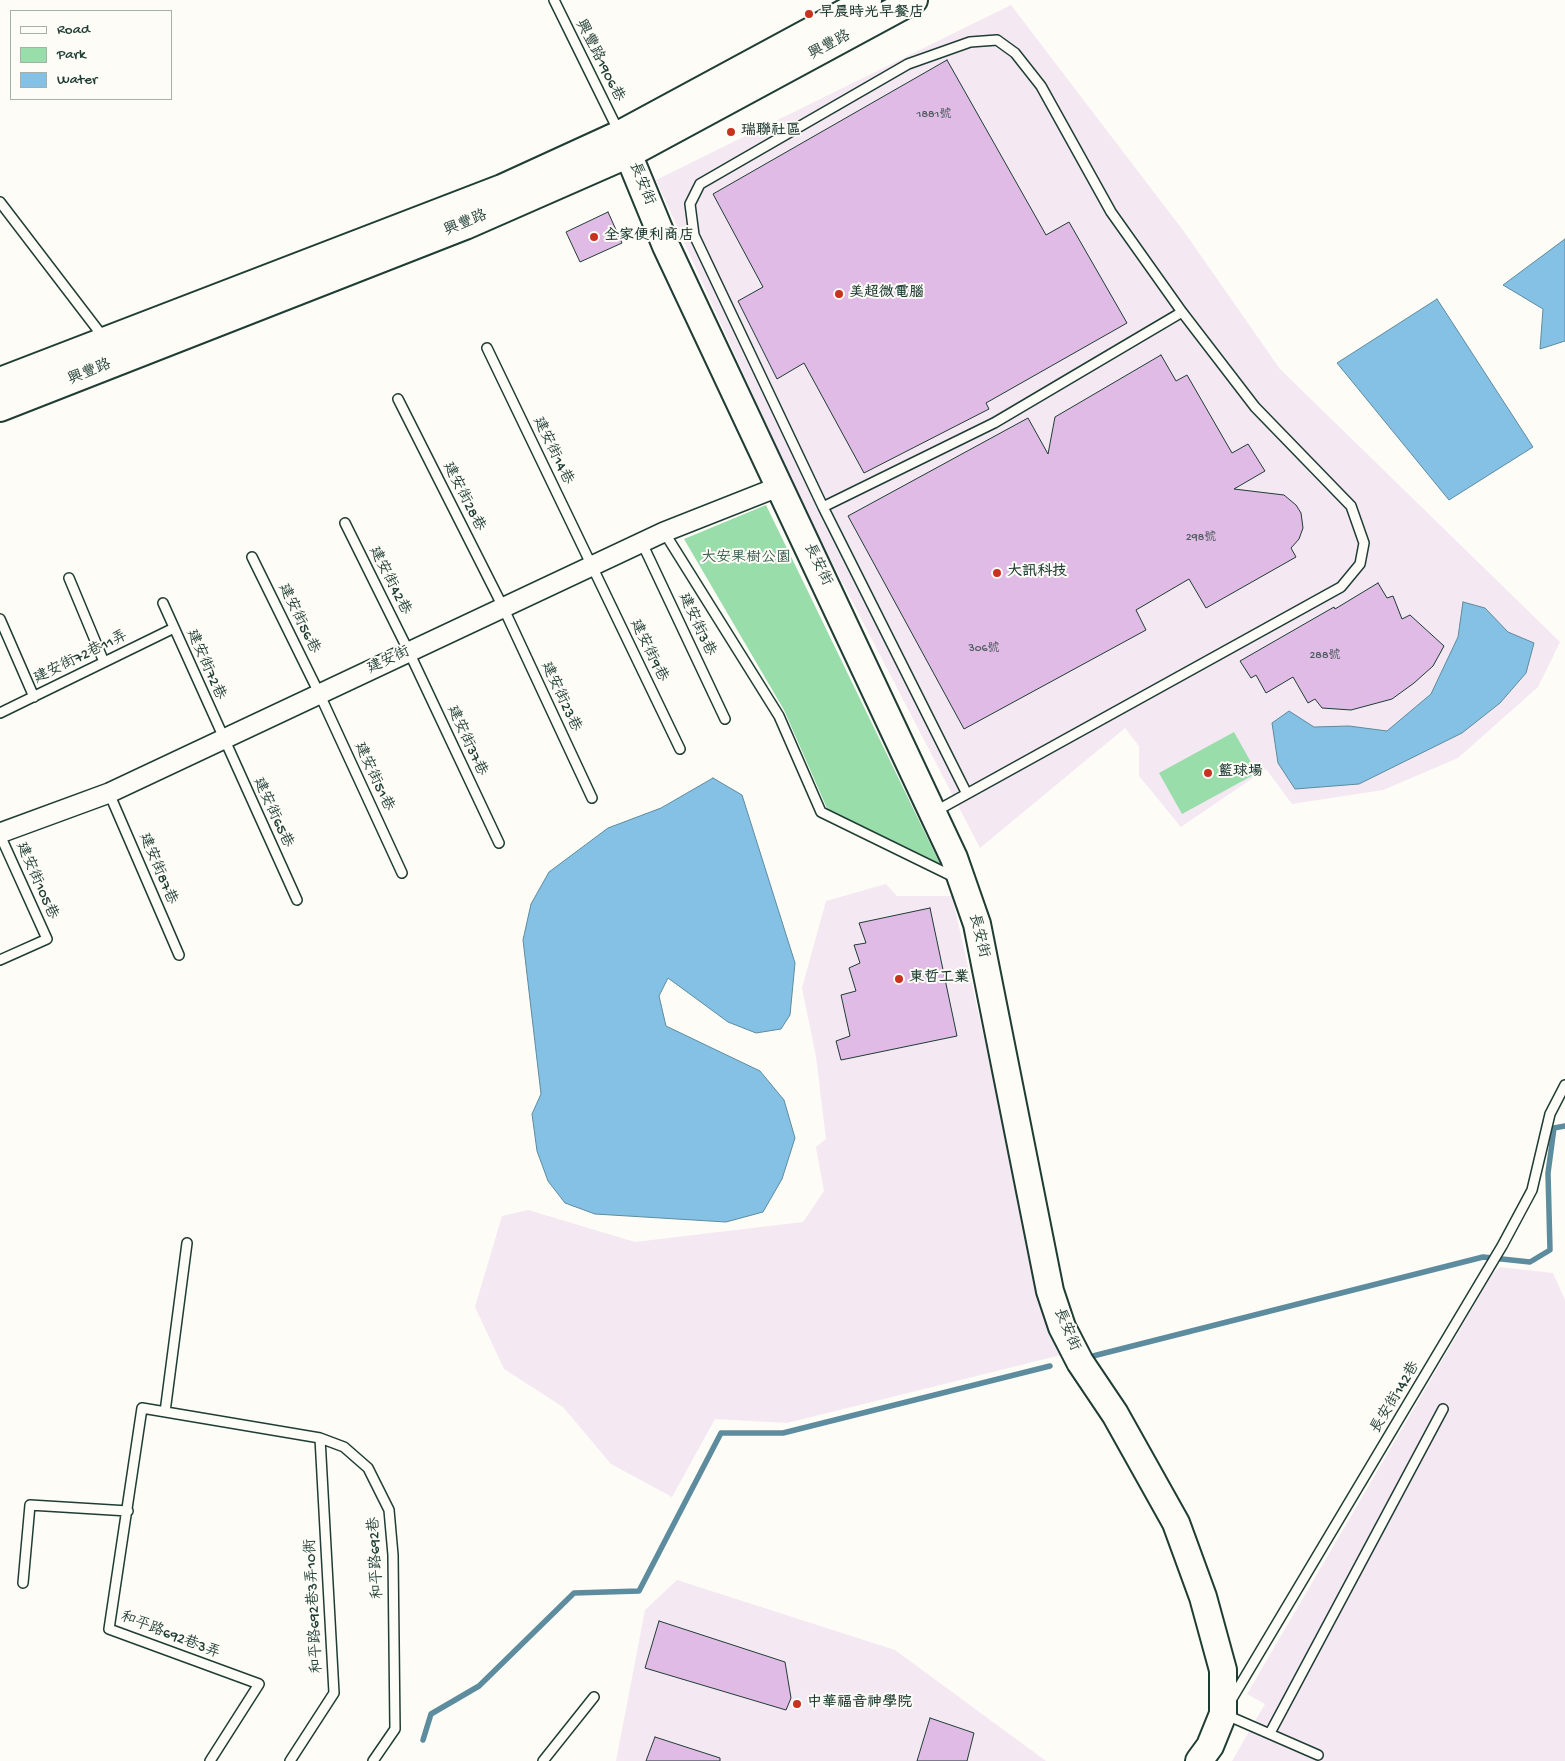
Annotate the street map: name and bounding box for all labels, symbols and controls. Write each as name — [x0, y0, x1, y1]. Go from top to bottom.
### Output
place label: 早晨時光早餐店 — [819, 5, 924, 23]
marker: 早晨時光早餐店 — [803, 8, 815, 20]
legend — [10, 10, 172, 100]
street label: 興豐路1906巷 — [571, 17, 627, 105]
text: Road — [57, 21, 90, 39]
street label: 興豐路 — [806, 27, 854, 65]
text: Park — [57, 46, 86, 64]
text: Water — [57, 71, 97, 89]
house number: 1881號 — [917, 108, 951, 122]
place label: 瑞聯社區 — [741, 123, 801, 141]
marker: 瑞聯社區 — [725, 126, 737, 138]
street label: 長安街 — [624, 160, 658, 208]
street label: 興豐路 — [442, 207, 490, 241]
place label: 全家便利商店 — [604, 228, 694, 246]
marker: 全家便利商店 — [588, 231, 600, 243]
place label: 美超微電腦 — [849, 285, 924, 303]
marker: 美超微電腦 — [833, 288, 845, 300]
street label: 興豐路 — [66, 356, 114, 390]
street label: 建安街14巷 — [528, 414, 576, 488]
street label: 建安街28巷 — [438, 459, 488, 535]
house number: 298號 — [1186, 531, 1216, 545]
street label: 長安街 — [799, 541, 835, 589]
street label: 建安街42巷 — [364, 544, 414, 618]
park label: 大安果樹公園 — [701, 550, 791, 568]
place label: 大訊科技 — [1007, 564, 1067, 582]
marker: 大訊科技 — [991, 567, 1003, 579]
street label: 建安街56巷 — [273, 581, 323, 657]
street label: 建安街3巷 — [674, 590, 718, 660]
street label: 建安街9巷 — [625, 617, 671, 685]
street label: 建安街72巷11弄 — [31, 627, 131, 689]
street label: 建安街72巷 — [181, 627, 229, 703]
house number: 306號 — [968, 642, 1000, 656]
street label: 建安街 — [365, 643, 413, 679]
house number: 288號 — [1309, 649, 1341, 663]
street label: 建安街23巷 — [536, 659, 584, 735]
street label: 建安街37巷 — [442, 703, 490, 779]
street label: 建安街51巷 — [349, 740, 397, 814]
place label: 籃球場 — [1218, 764, 1263, 782]
marker: 籃球場 — [1202, 767, 1214, 779]
street label: 建安街65巷 — [248, 775, 296, 851]
street label: 建安街87巷 — [134, 830, 180, 908]
street label: 建安街105巷 — [11, 840, 61, 922]
street label: 長安街 — [964, 912, 992, 960]
place label: 東哲工業 — [909, 970, 969, 988]
marker: 東哲工業 — [893, 973, 905, 985]
street label: 長安街 — [1049, 1306, 1083, 1354]
street label: 長安街142巷 — [1368, 1359, 1424, 1437]
street label: 和平路692巷 — [366, 1516, 388, 1600]
street label: 和平路692巷3弄10衖 — [302, 1538, 328, 1674]
street label: 和平路692巷3弄 — [118, 1609, 222, 1663]
place label: 中華福音神學院 — [807, 1695, 912, 1713]
marker: 中華福音神學院 — [791, 1698, 803, 1710]

